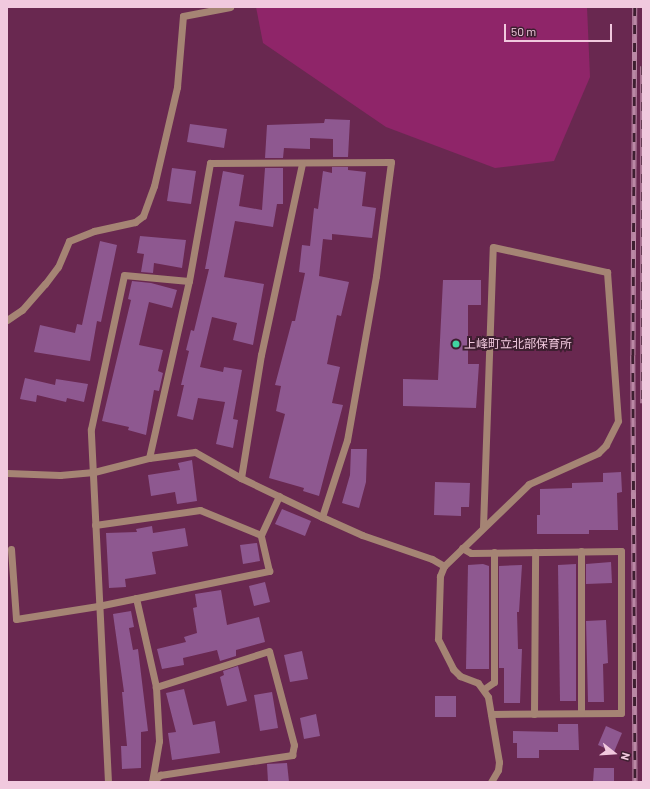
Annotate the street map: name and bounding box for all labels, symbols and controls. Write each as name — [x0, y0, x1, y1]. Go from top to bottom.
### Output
scale bar — [506, 16, 614, 42]
text: 50 m — [511, 24, 536, 38]
place label: 上峰町立北部保育所 — [464, 337, 572, 351]
marker: 上峰町立北部保育所 — [451, 339, 461, 349]
north arrow — [594, 733, 634, 773]
text: N — [619, 751, 633, 762]

